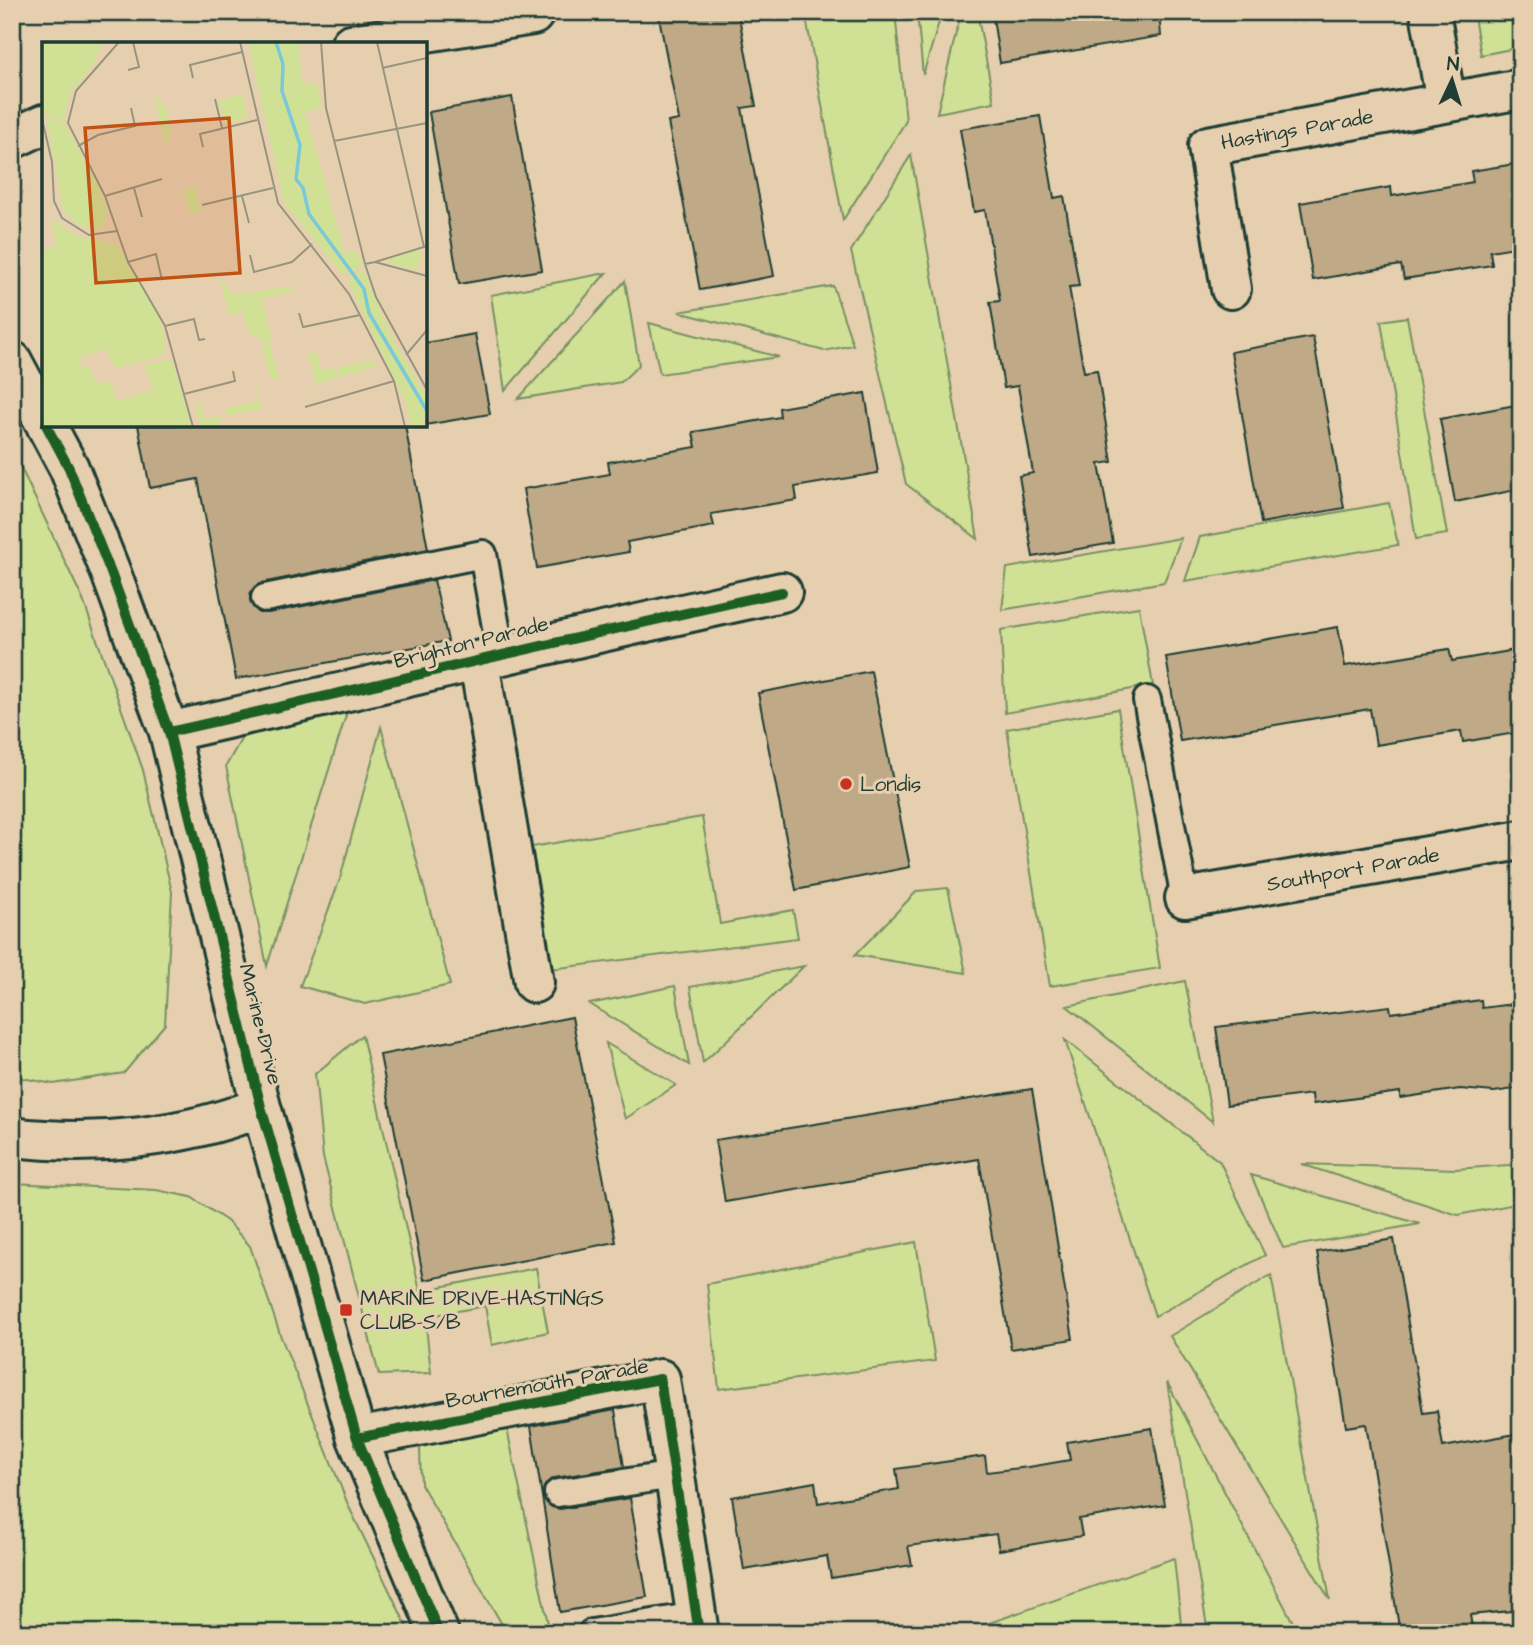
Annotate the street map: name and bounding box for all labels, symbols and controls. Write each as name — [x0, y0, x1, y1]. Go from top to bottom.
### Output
inset map — [42, 42, 427, 427]
north arrow — [1418, 46, 1488, 116]
text: N — [1446, 51, 1460, 78]
street label: Hastings Parade — [1219, 102, 1376, 159]
street label: Brighton Parade — [391, 609, 552, 678]
place label: Londis — [860, 770, 921, 799]
marker: Londis — [838, 776, 854, 792]
street label: Southport Parade — [1264, 840, 1442, 900]
street label: Marine Drive — [231, 961, 290, 1088]
place label: MARINE DRIVE-HASTINGS CLUB-S/B — [360, 1284, 604, 1337]
marker: MARINE DRIVE-HASTINGS CLUB-S/B — [338, 1302, 354, 1318]
street label: Bournemouth Parade — [443, 1351, 651, 1416]

